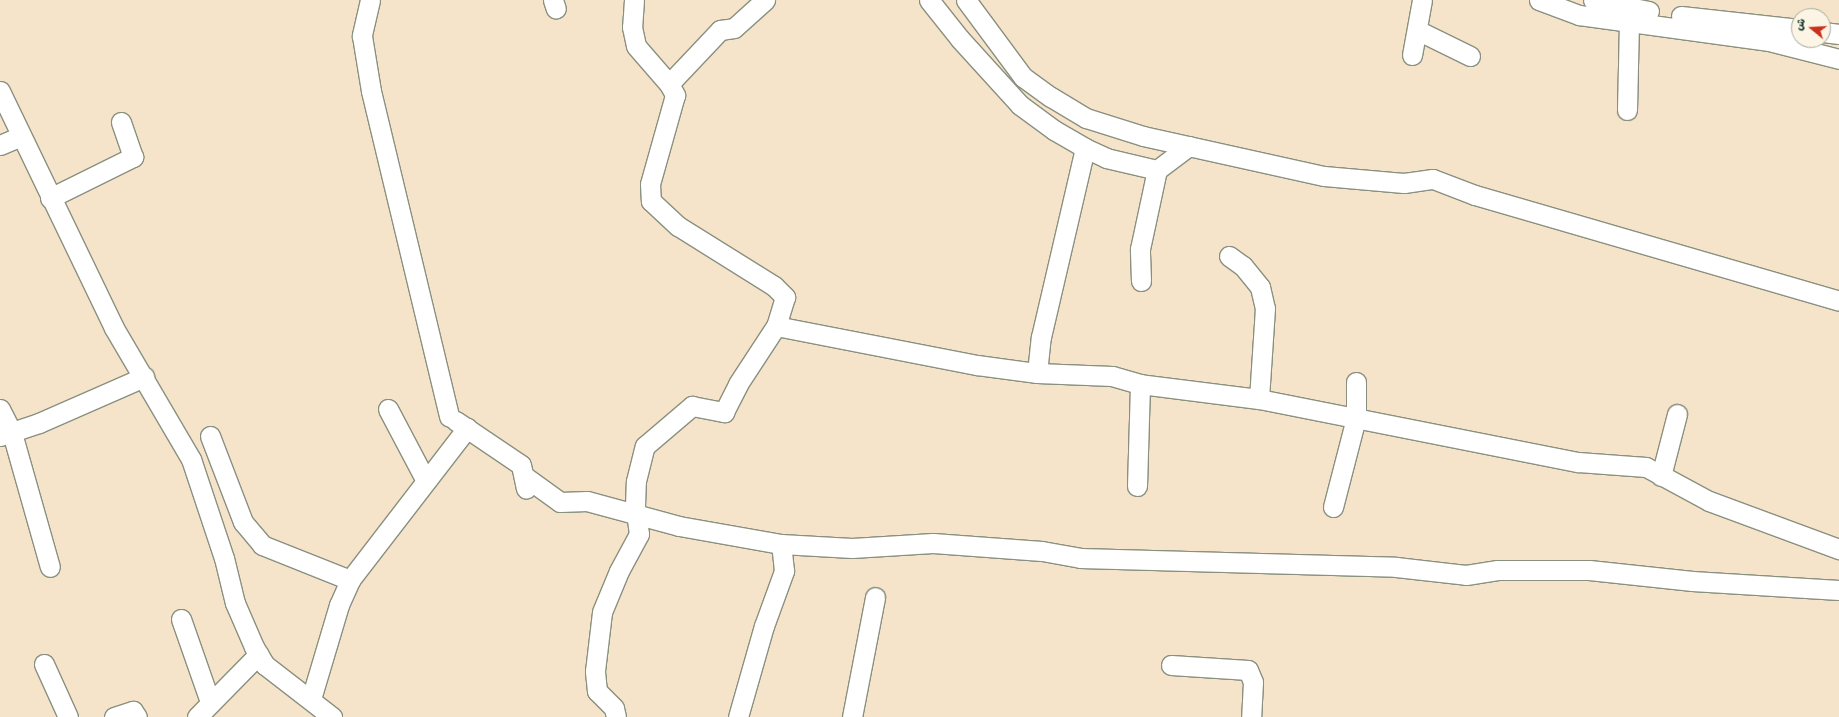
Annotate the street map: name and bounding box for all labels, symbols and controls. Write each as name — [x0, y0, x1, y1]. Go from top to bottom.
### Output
north arrow — [1791, 8, 1831, 48]
text: ش — [1790, 16, 1811, 33]

